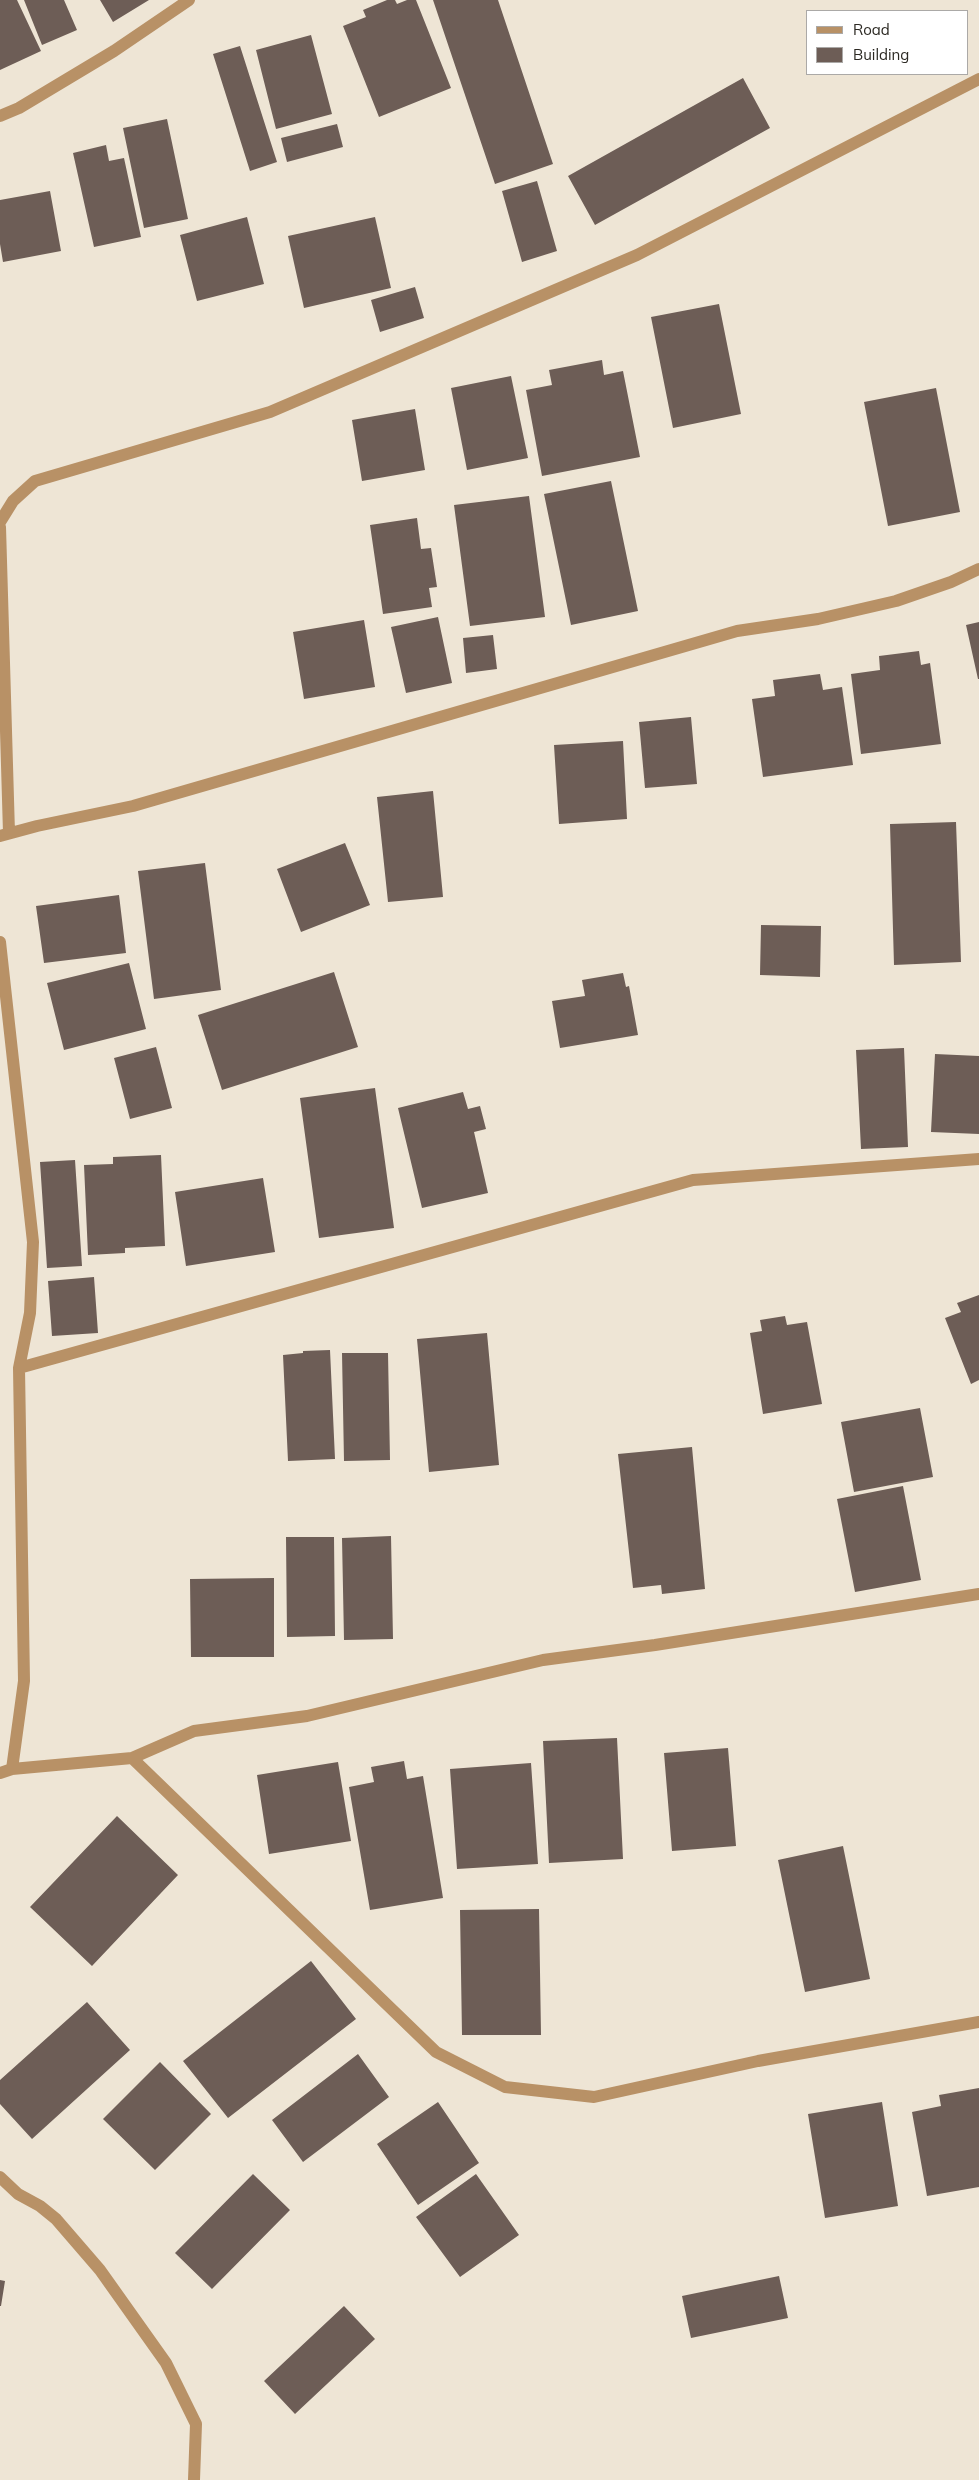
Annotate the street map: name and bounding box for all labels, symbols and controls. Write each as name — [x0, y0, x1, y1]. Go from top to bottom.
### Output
legend — [806, 10, 969, 75]
text: Road — [853, 20, 890, 39]
text: Building — [853, 45, 909, 64]

